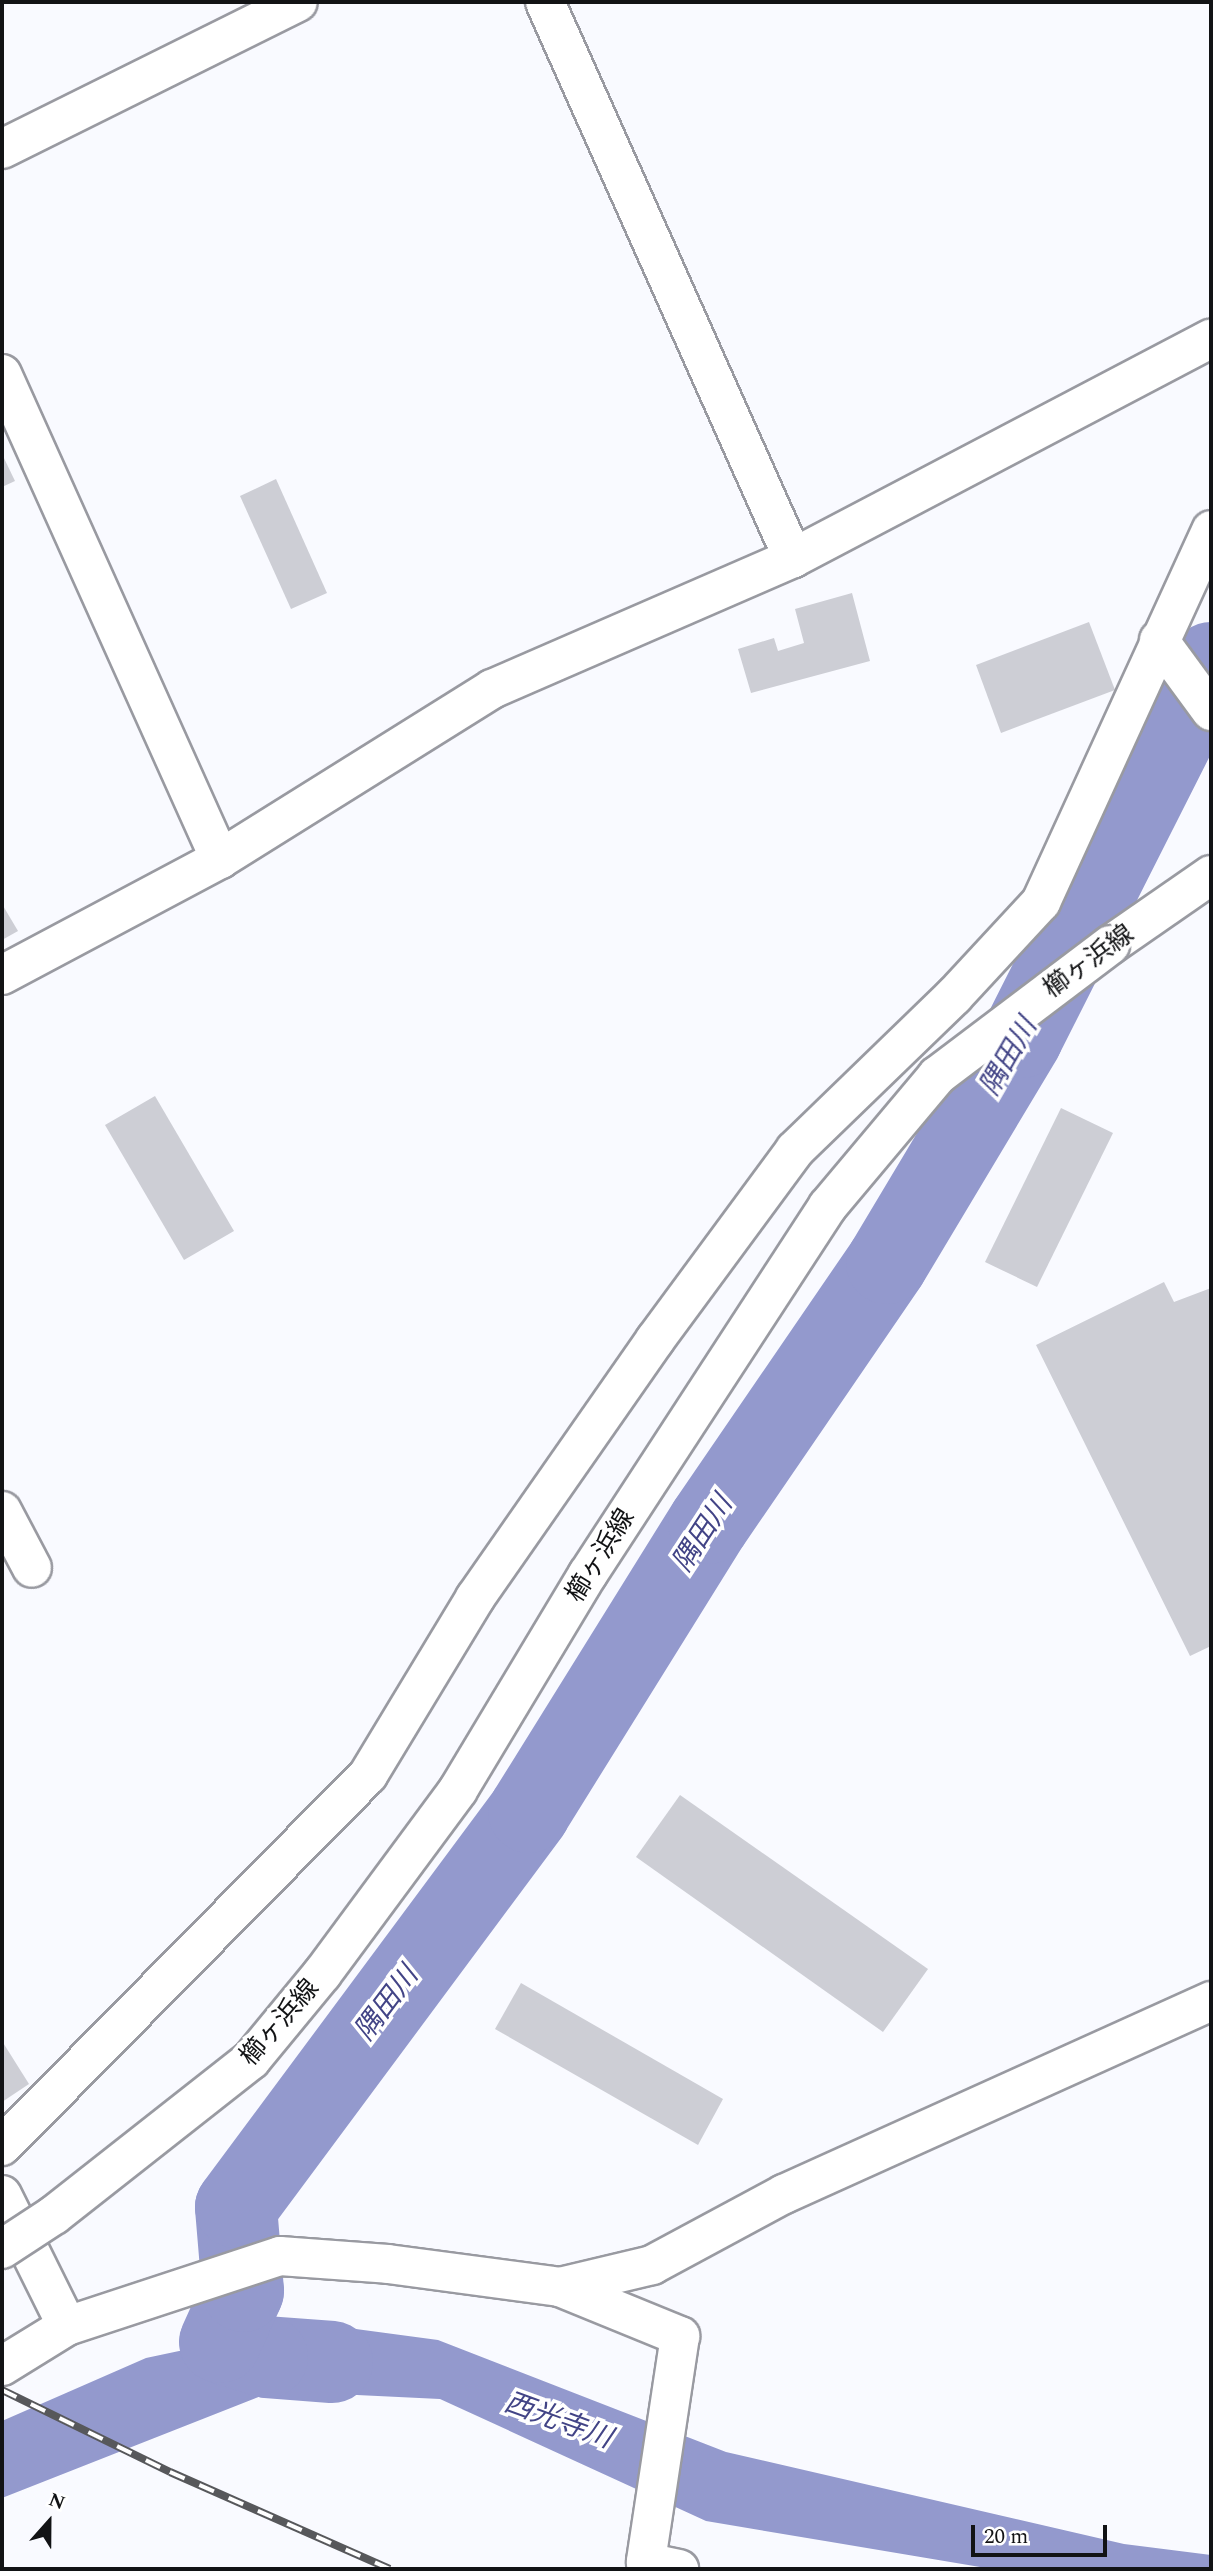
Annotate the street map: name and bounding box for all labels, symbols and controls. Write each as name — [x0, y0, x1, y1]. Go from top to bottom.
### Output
street label: 櫛ヶ浜線 — [1038, 919, 1140, 1005]
water label: 隅田川 — [973, 1012, 1045, 1102]
water label: 隅田川 — [666, 1490, 740, 1578]
street label: 櫛ヶ浜線 — [560, 1504, 642, 1608]
water label: 隅田川 — [348, 1960, 426, 2048]
street label: 櫛ヶ浜線 — [234, 1974, 326, 2072]
water label: 西光寺川 — [500, 2386, 616, 2456]
text: N — [44, 2486, 69, 2518]
north arrow — [14, 2487, 84, 2557]
scale bar — [975, 2512, 1112, 2556]
text: 20 m — [984, 2521, 1028, 2553]

